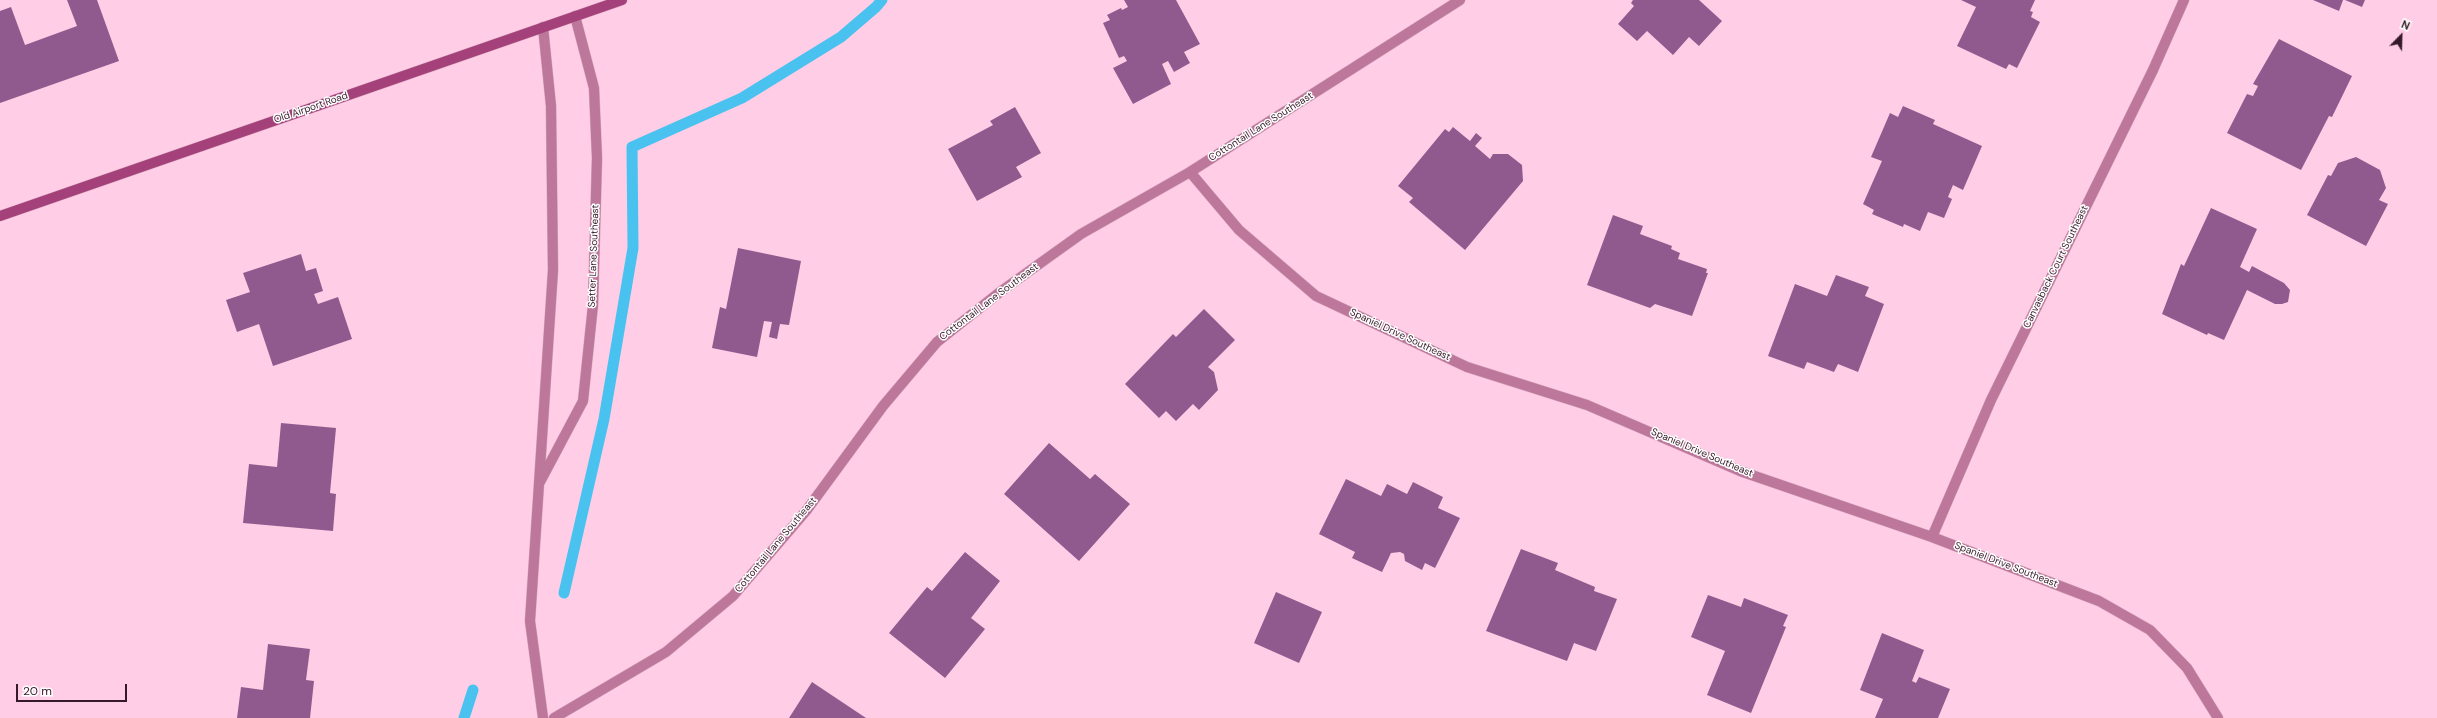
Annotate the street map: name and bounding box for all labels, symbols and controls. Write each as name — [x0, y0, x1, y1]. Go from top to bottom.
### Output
north arrow — [2381, 16, 2421, 56]
text: N — [2399, 17, 2412, 33]
street label: Old Airport Road — [272, 90, 350, 126]
street label: Cottontail Lane Southeast — [1207, 90, 1315, 164]
street label: Setter Lane Southeast — [586, 204, 602, 308]
street label: Canvasback Court Southeast — [2021, 204, 2091, 330]
street label: Cottontail Lane Southeast — [937, 261, 1041, 343]
street label: Spaniel Drive Southeast — [1348, 306, 1452, 364]
street label: Spaniel Drive Southeast — [1649, 426, 1755, 480]
street label: Cottontail Lane Southeast — [733, 495, 819, 595]
street label: Spaniel Drive Southeast — [1953, 540, 2059, 590]
scale bar — [18, 676, 129, 702]
text: 20 m — [23, 683, 52, 699]

